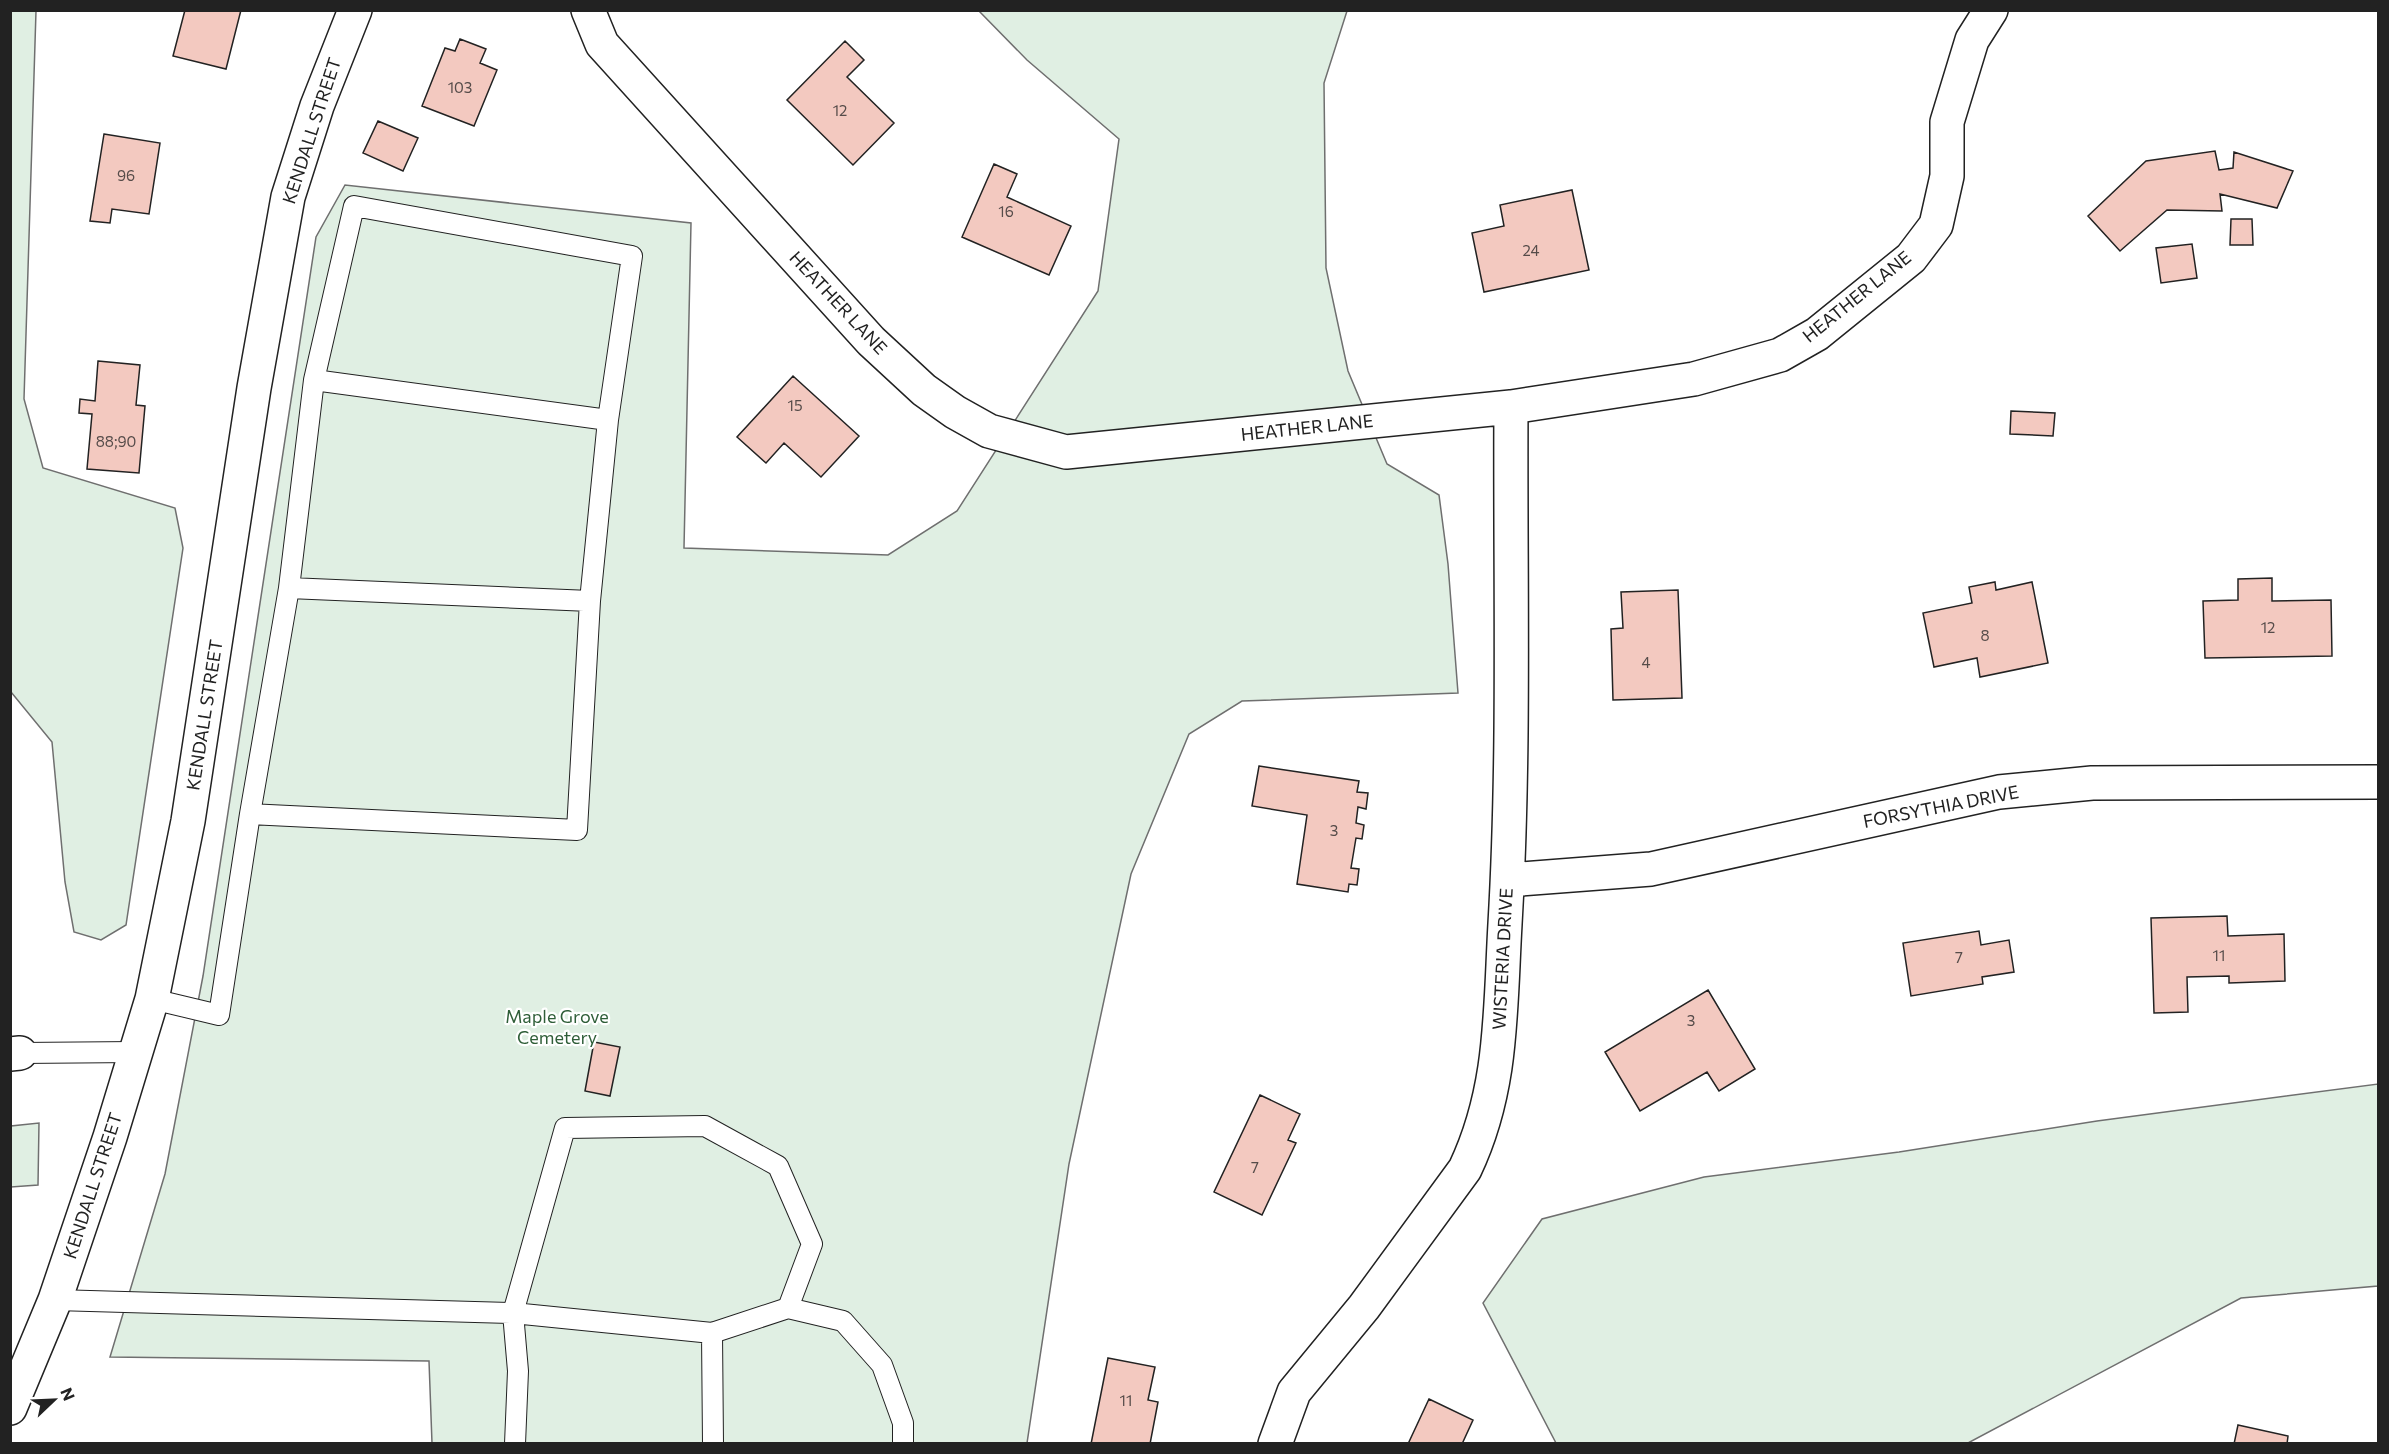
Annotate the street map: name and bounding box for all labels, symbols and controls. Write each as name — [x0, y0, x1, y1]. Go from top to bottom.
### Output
street label: KENDALL STREET — [277, 55, 345, 207]
house number: 103 — [448, 78, 472, 96]
house number: 12 — [833, 101, 847, 119]
house number: 96 — [117, 166, 135, 184]
house number: 16 — [998, 202, 1014, 220]
house number: 24 — [1522, 241, 1540, 259]
street label: HEATHER LANE — [785, 246, 892, 359]
street label: HEATHER LANE — [1798, 246, 1915, 347]
house number: 15 — [787, 396, 803, 414]
street label: HEATHER LANE — [1239, 409, 1374, 445]
house number: 88;90 — [96, 432, 136, 450]
house number: 12 — [2261, 618, 2275, 636]
house number: 8 — [1980, 626, 1990, 644]
street label: KENDALL STREET — [181, 638, 227, 792]
house number: 4 — [1642, 653, 1651, 671]
street label: FORSYTHIA DRIVE — [1861, 780, 2021, 832]
house number: 3 — [1330, 821, 1338, 839]
street label: WISTERIA DRIVE — [1487, 887, 1517, 1031]
house number: 11 — [2213, 946, 2225, 964]
house number: 7 — [1955, 948, 1963, 966]
park label: Maple Grove Cemetery — [505, 1005, 609, 1048]
house number: 3 — [1687, 1011, 1695, 1029]
street label: KENDALL STREET — [58, 1110, 126, 1262]
house number: 7 — [1251, 1158, 1259, 1176]
north arrow — [24, 1370, 84, 1430]
text: N — [57, 1385, 79, 1403]
house number: 11 — [1120, 1391, 1132, 1409]

